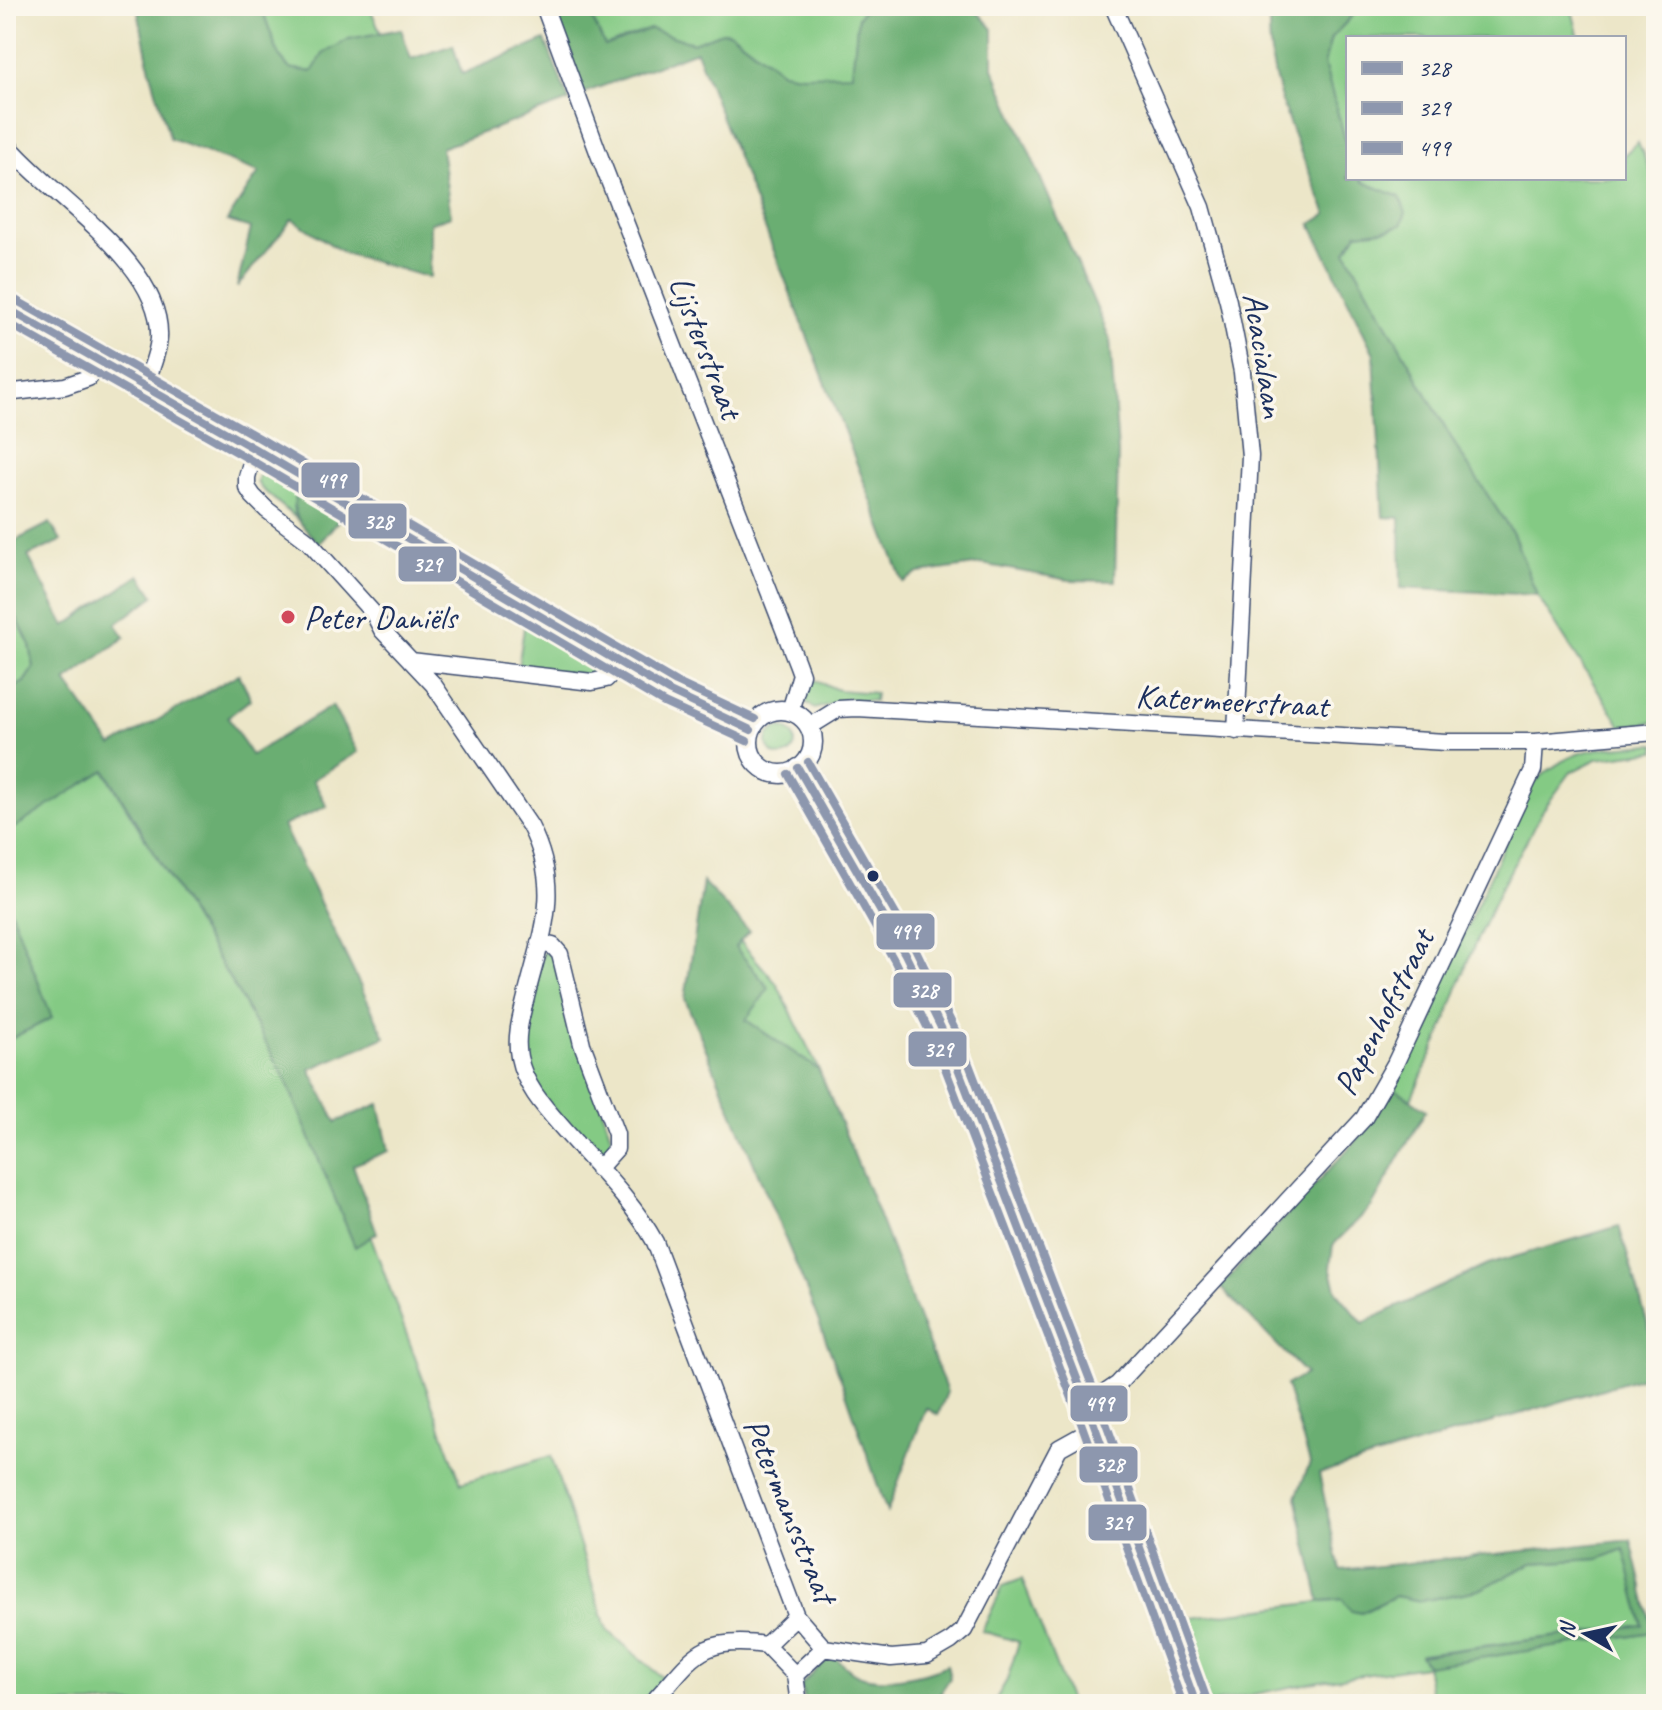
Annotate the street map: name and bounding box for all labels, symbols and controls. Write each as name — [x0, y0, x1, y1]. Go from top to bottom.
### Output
legend — [1346, 36, 1626, 180]
text: 328 — [1418, 53, 1453, 83]
text: 329 — [1418, 93, 1453, 123]
text: 499 — [1418, 133, 1453, 163]
street label: Lijsterstraat — [660, 270, 755, 428]
street label: Acacialaan — [1233, 290, 1296, 422]
line badge: 499 — [300, 461, 361, 499]
text: 499 — [316, 467, 348, 495]
line badge: 328 — [347, 502, 408, 540]
text: 328 — [363, 508, 396, 536]
line badge: 329 — [397, 545, 458, 583]
text: 329 — [412, 551, 444, 579]
place label: Peter Daniëls — [304, 596, 459, 639]
marker: Peter Daniëls — [279, 608, 297, 626]
street label: Katermeerstraat — [1135, 674, 1333, 727]
unlabelled marker — [865, 868, 881, 884]
line badge: 499 — [875, 912, 936, 951]
text: 499 — [890, 918, 922, 946]
street label: Papenhofstraat — [1323, 919, 1445, 1102]
line badge: 328 — [892, 971, 953, 1009]
text: 328 — [908, 977, 941, 1005]
line badge: 329 — [907, 1030, 968, 1068]
text: 329 — [923, 1036, 955, 1064]
line badge: 499 — [1069, 1384, 1129, 1423]
text: 499 — [1084, 1390, 1116, 1418]
street label: Petermansstraat — [734, 1412, 849, 1613]
line badge: 328 — [1078, 1445, 1139, 1484]
text: 328 — [1094, 1451, 1127, 1479]
line badge: 329 — [1087, 1503, 1148, 1542]
text: 329 — [1102, 1509, 1134, 1537]
north arrow — [1546, 1594, 1626, 1674]
text: N — [1552, 1619, 1583, 1640]

